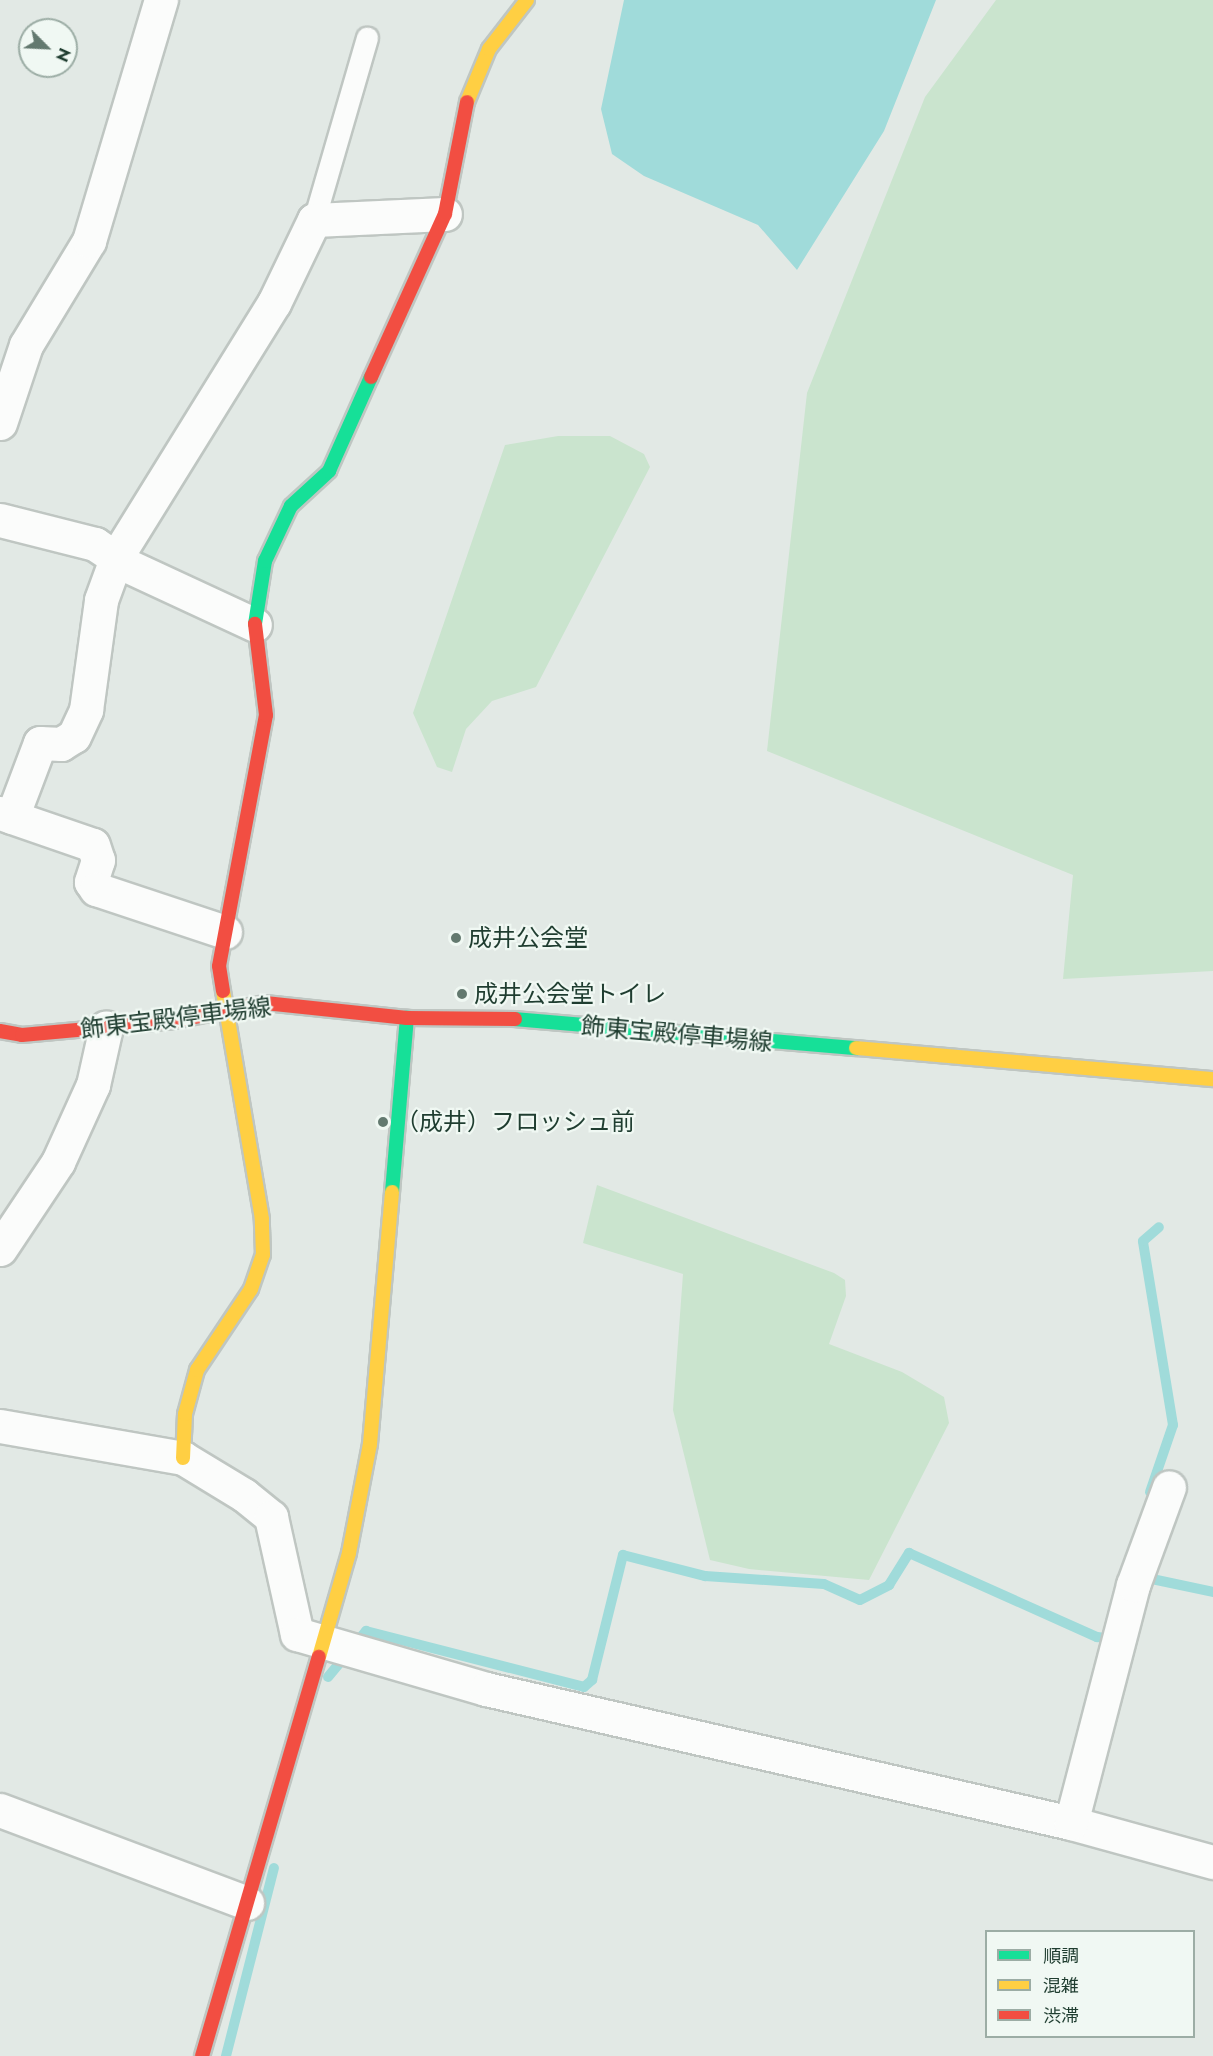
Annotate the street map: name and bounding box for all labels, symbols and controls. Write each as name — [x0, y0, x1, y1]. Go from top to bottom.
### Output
north arrow — [18, 18, 78, 78]
text: N — [50, 44, 76, 65]
place label: 成井公会堂 — [468, 924, 588, 952]
marker: 成井公会堂 — [449, 931, 463, 945]
place label: 成井公会堂トイレ — [474, 980, 666, 1008]
marker: 成井公会堂トイレ — [455, 987, 469, 1001]
street label: 飾東宝殿停車場線 — [79, 992, 273, 1044]
street label: 飾東宝殿停車場線 — [580, 1011, 774, 1057]
place label: （成井）フロッシュ前 — [395, 1108, 635, 1136]
marker: （成井）フロッシュ前 — [376, 1115, 390, 1129]
legend — [985, 1930, 1195, 2038]
text: 順調 — [1043, 1943, 1079, 1969]
text: 混雑 — [1043, 1973, 1079, 1999]
text: 渋滞 — [1043, 2003, 1079, 2029]

